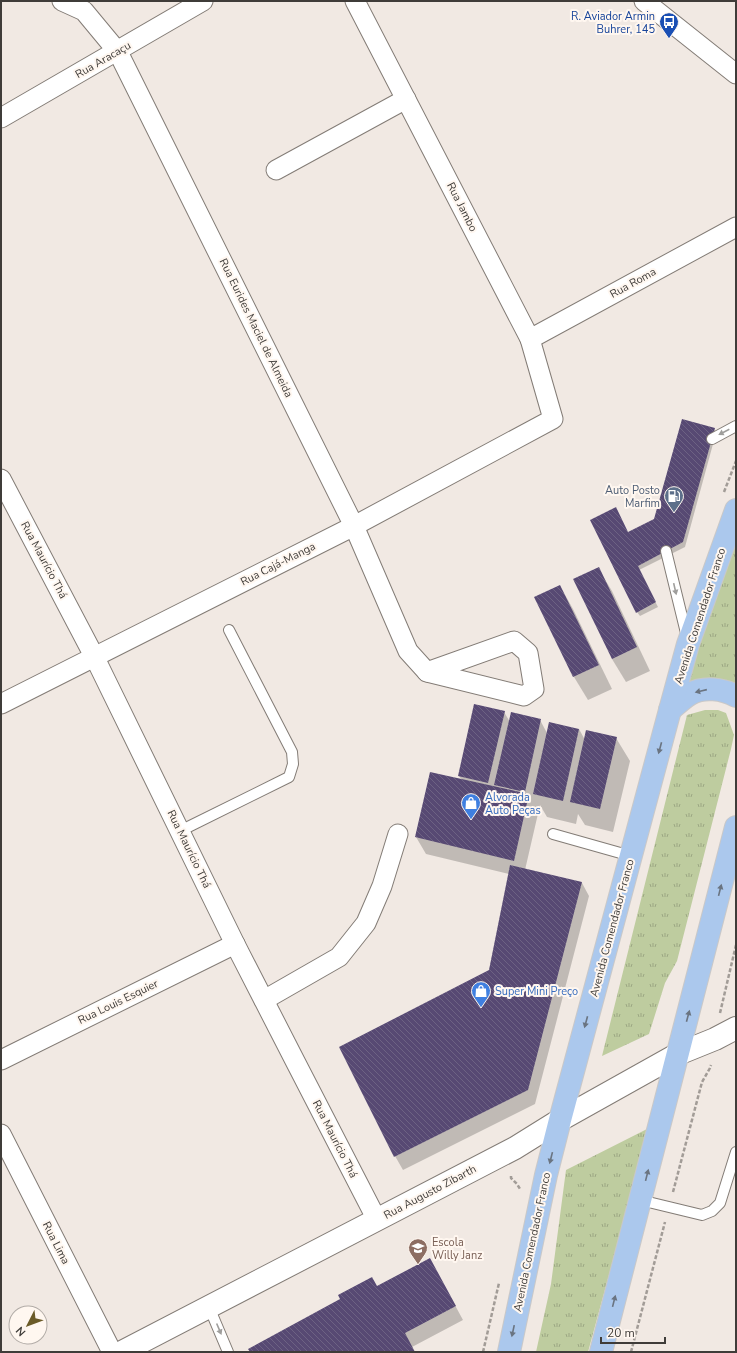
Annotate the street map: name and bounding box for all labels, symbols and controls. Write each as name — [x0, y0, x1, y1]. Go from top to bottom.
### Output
place label: R. Aviador Armin Buhrer, 145 — [571, 9, 655, 37]
bus stop icon: R. Aviador Armin Buhrer, 145 — [658, 11, 680, 39]
street label: Rua Aracaçu — [72, 38, 134, 82]
street label: Rua Jambo — [443, 180, 481, 234]
street label: Rua Eurides Maciel de Almeida — [216, 256, 296, 400]
street label: Rua Roma — [607, 264, 659, 302]
one-way arrow — [718, 429, 730, 436]
place label: Auto Posto Marfim — [605, 483, 660, 511]
fuel station icon: Auto Posto Marfim — [663, 485, 685, 513]
street label: Rua Maurício Thá — [17, 519, 71, 601]
street label: Rua Cajá-Manga — [238, 539, 318, 589]
street label: Avenida Comendador Franco — [671, 546, 729, 686]
one-way arrow — [673, 583, 679, 595]
one-way arrow — [694, 688, 707, 694]
one-way arrow — [657, 742, 663, 754]
place label: Alvorada Auto Peças — [485, 790, 541, 818]
shop icon: Alvorada Auto Peças — [460, 792, 482, 820]
street label: Rua Maurício Thá — [164, 807, 215, 891]
street label: Avenida Comendador Franco — [586, 857, 638, 999]
one-way arrow — [717, 884, 723, 896]
street label: Rua Louis Esquier — [75, 976, 161, 1028]
shop icon: Super Mini Preço — [470, 980, 492, 1008]
place label: Super Mini Preço — [495, 984, 578, 999]
one-way arrow — [685, 1010, 691, 1022]
one-way arrow — [583, 1016, 589, 1028]
street label: Rua Maurício Thá — [309, 1098, 361, 1181]
one-way arrow — [547, 1151, 553, 1164]
street label: Rua Augusto Zibarth — [381, 1161, 479, 1223]
one-way arrow — [644, 1169, 650, 1181]
street label: Avenida Comendador Franco — [510, 1171, 554, 1313]
street label: Rua Lima — [39, 1219, 73, 1267]
place label: Escola Willy Janz — [432, 1235, 482, 1263]
school or university icon: Escola Willy Janz — [407, 1237, 429, 1265]
one-way arrow — [612, 1294, 618, 1307]
north arrow — [8, 1305, 48, 1345]
scale bar — [601, 1319, 665, 1345]
text: N — [13, 1323, 29, 1339]
one-way arrow — [216, 1324, 222, 1336]
one-way arrow — [510, 1325, 516, 1337]
text: 20 m — [607, 1325, 635, 1341]

